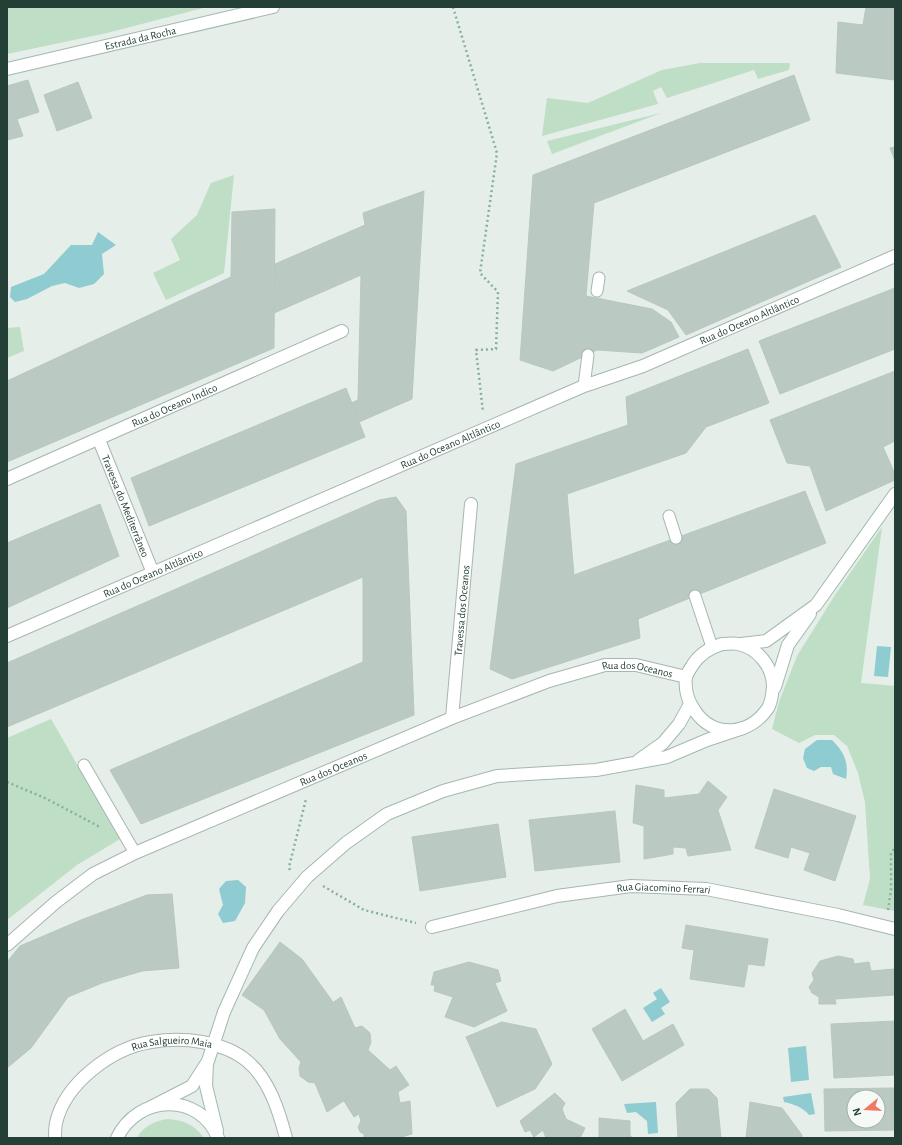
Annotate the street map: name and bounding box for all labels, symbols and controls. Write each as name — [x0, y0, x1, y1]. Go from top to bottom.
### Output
street label: Estrada da Rocha — [104, 25, 177, 52]
street label: Rua do Oceano Altlântico — [698, 294, 801, 347]
street label: Rua do Oceano Indico — [130, 382, 219, 429]
street label: Rua do Oceano Altlântico — [399, 418, 502, 471]
street label: Travessa do Mediterrâneo — [100, 453, 151, 559]
street label: Rua do Oceano Altlântico — [102, 547, 205, 600]
street label: Travessa dos Oceanos — [453, 565, 472, 656]
street label: Rua dos Oceanos — [601, 659, 674, 680]
street label: Rua dos Oceanos — [298, 750, 369, 788]
street label: Rua Giacomino Ferrari — [616, 881, 712, 896]
street label: Rua Salgueiro Maia — [130, 1035, 214, 1053]
north arrow — [846, 1089, 886, 1129]
text: N — [851, 1107, 863, 1117]

